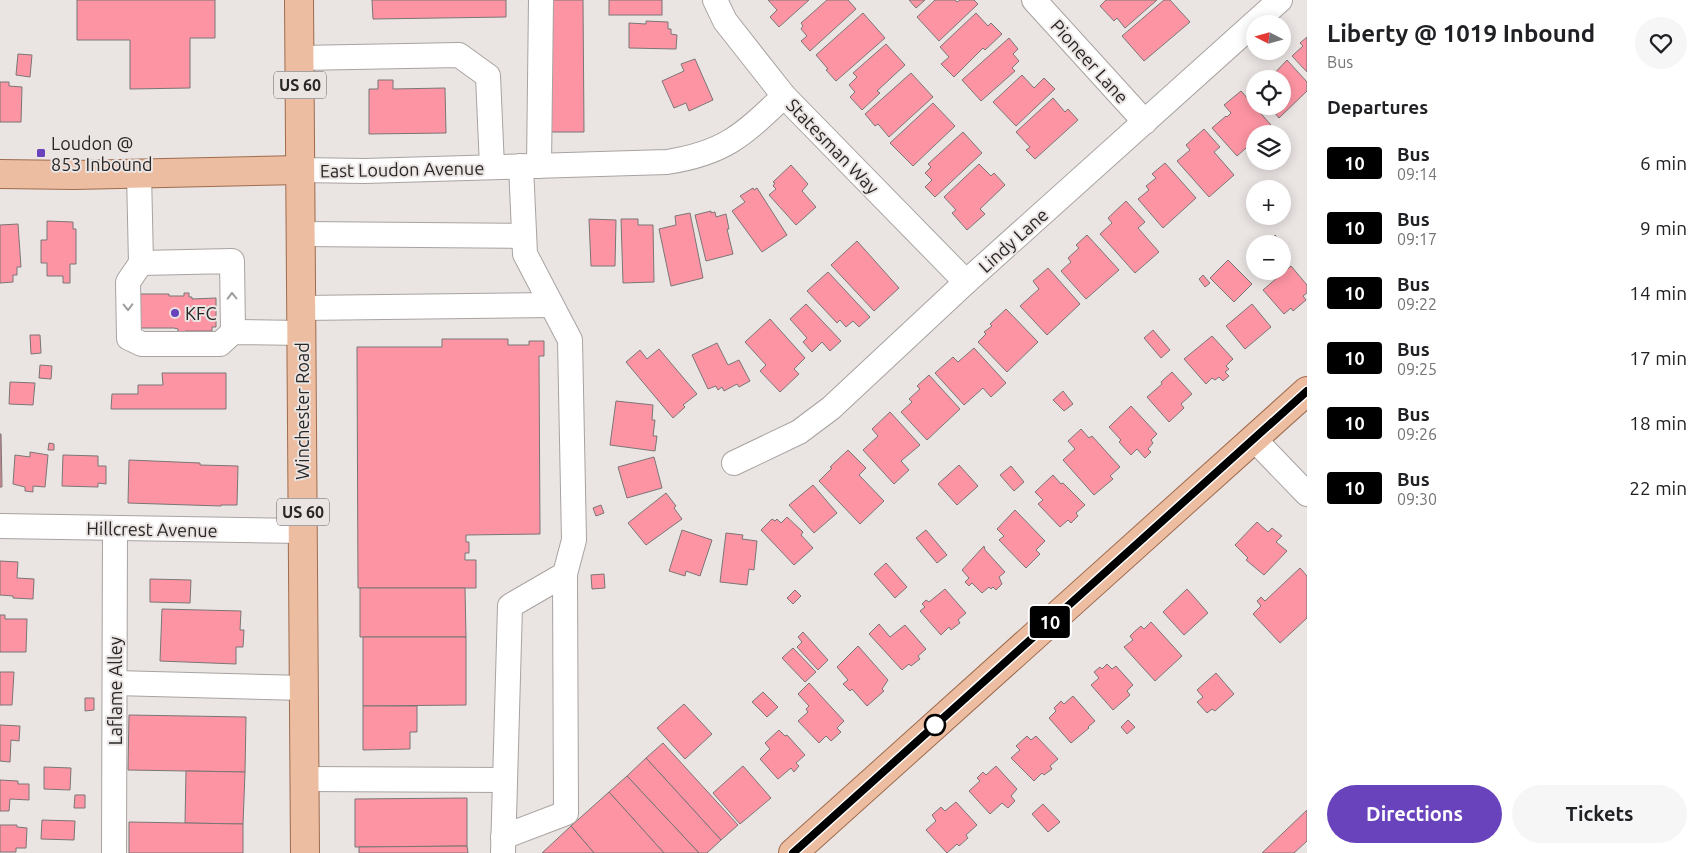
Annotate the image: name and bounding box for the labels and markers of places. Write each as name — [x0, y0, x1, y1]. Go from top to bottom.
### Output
place label: Loudon @ 853 Inbound — [51, 133, 153, 174]
marker: Loudon @ 853 Inbound — [35, 147, 47, 159]
place label: KFC — [185, 303, 216, 323]
marker: KFC — [169, 307, 181, 319]
unlabelled marker — [924, 714, 946, 736]

